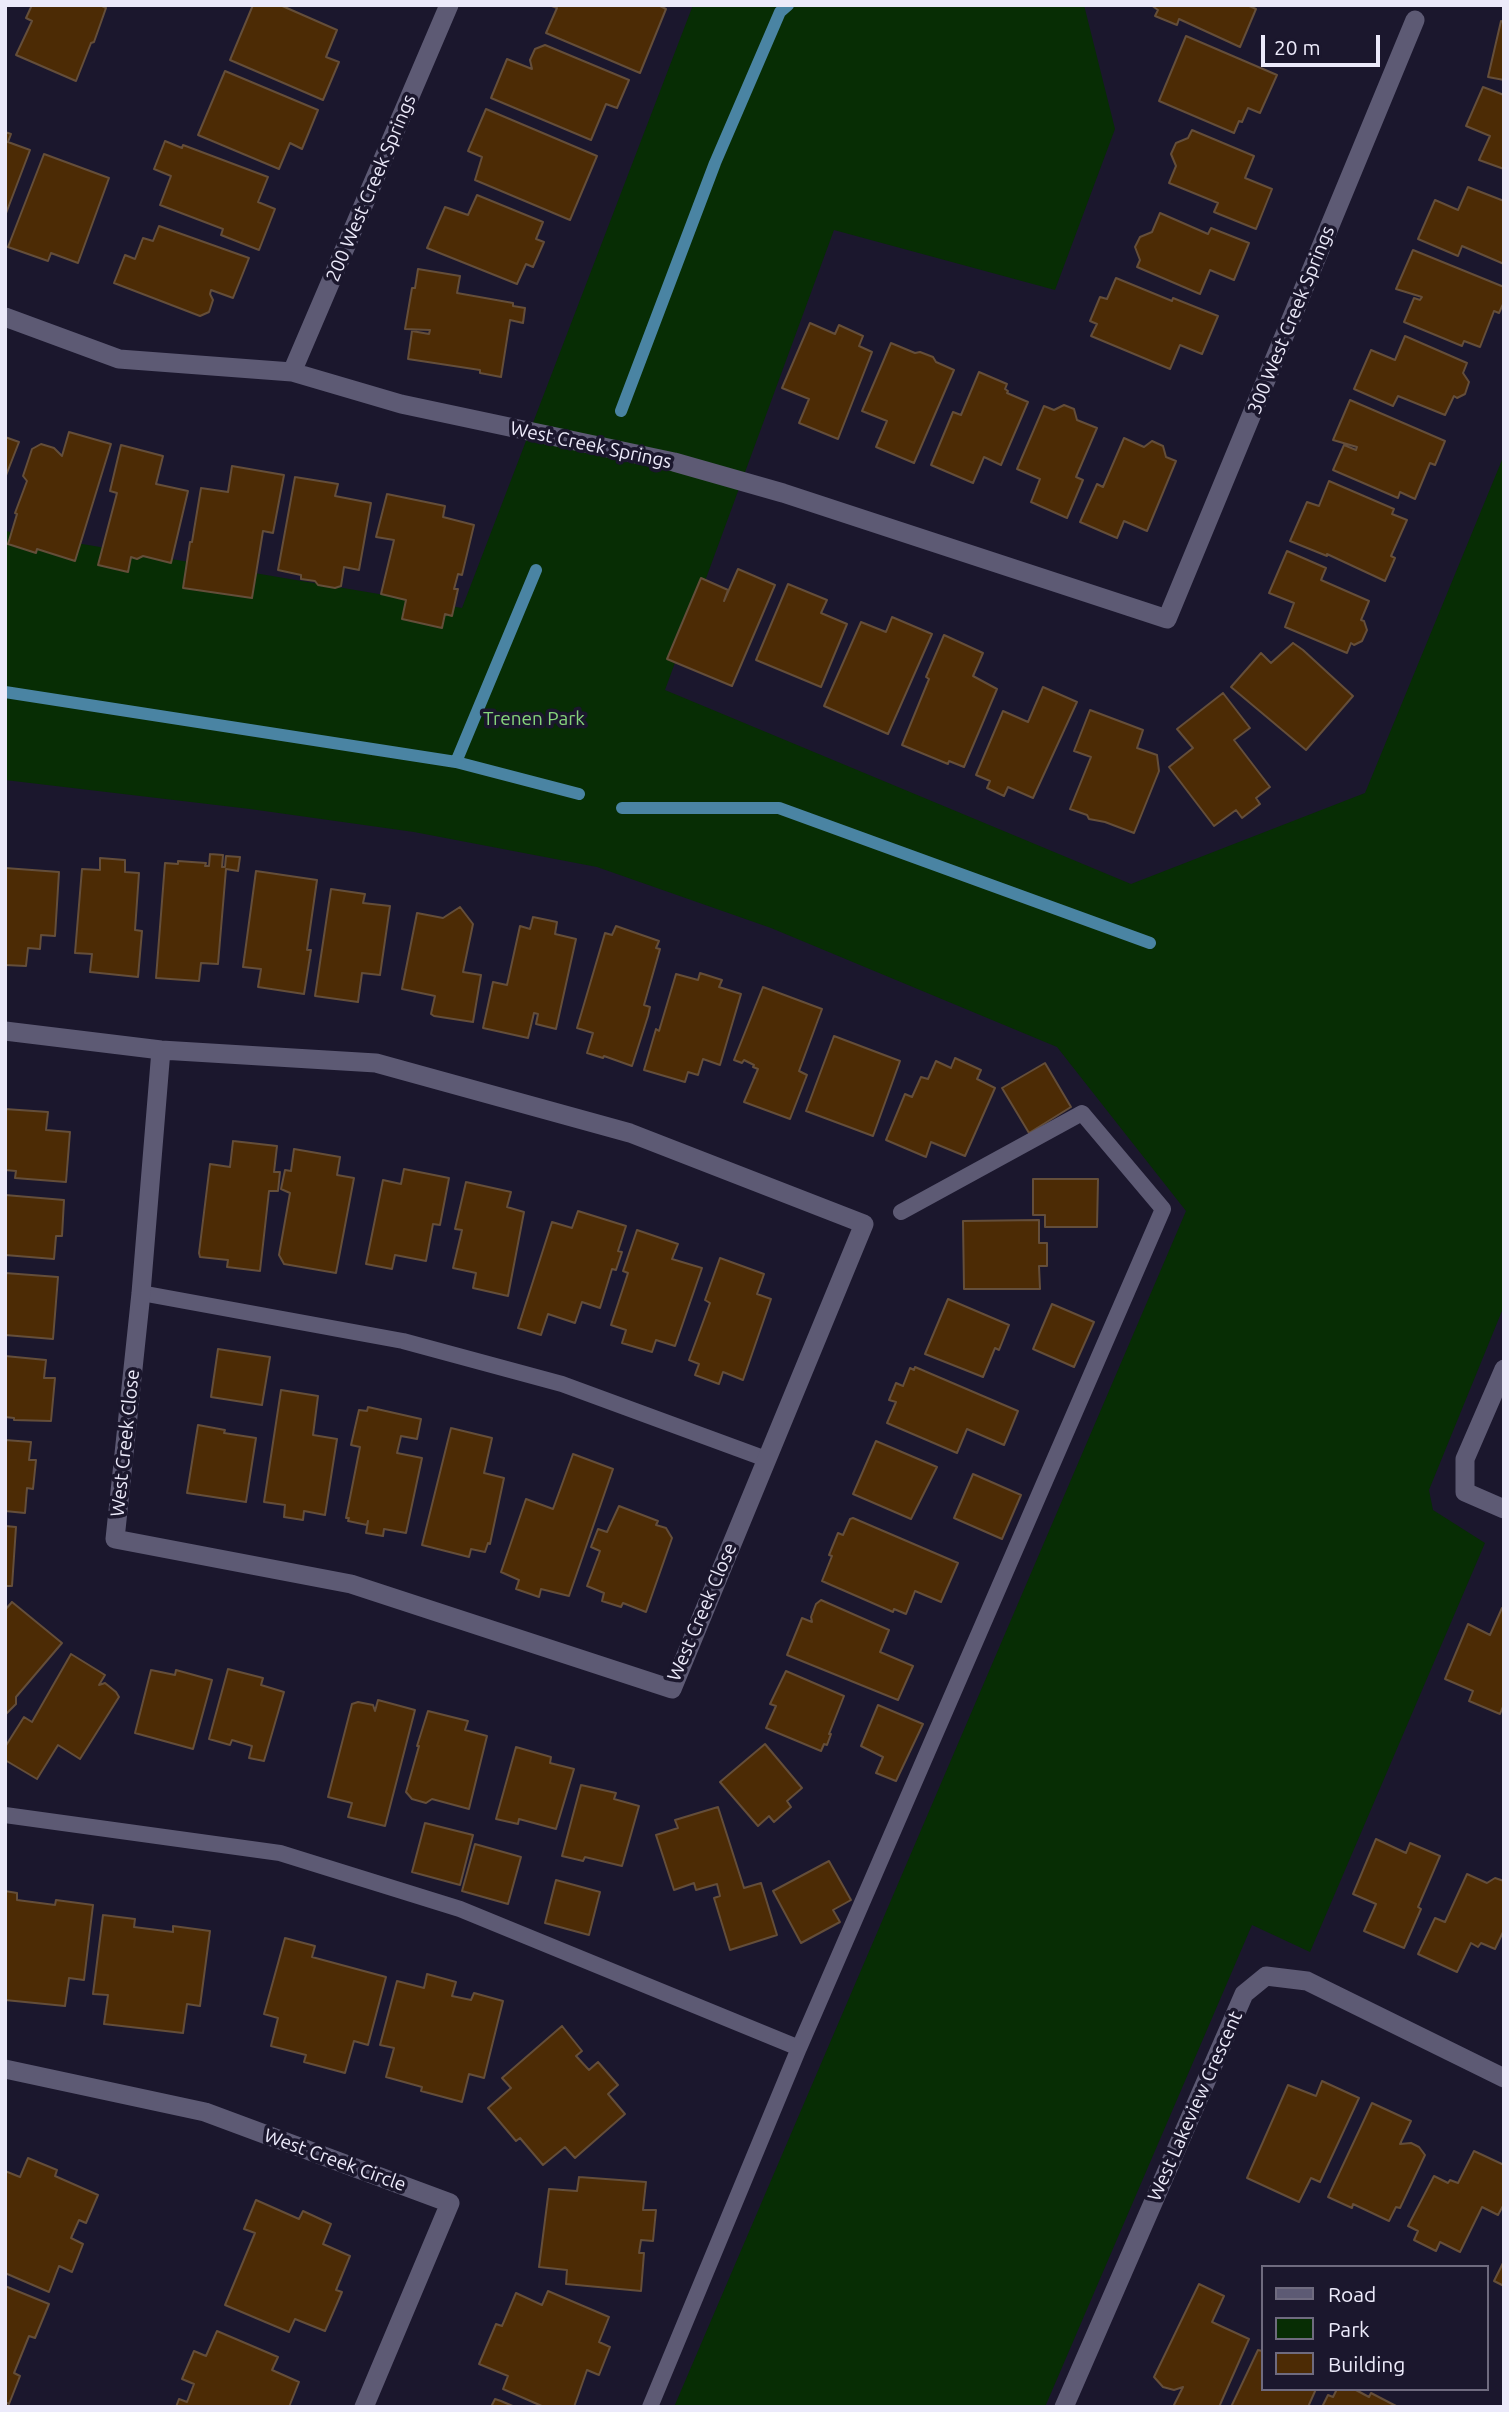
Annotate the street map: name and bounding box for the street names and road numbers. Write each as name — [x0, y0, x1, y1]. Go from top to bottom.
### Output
street label: 200 West Creek Springs — [321, 91, 421, 285]
street label: 300 West Creek Springs — [1243, 223, 1339, 417]
street label: West Creek Springs — [508, 417, 674, 473]
street label: West Creek Close — [106, 1368, 144, 1518]
street label: West Creek Close — [663, 1539, 741, 1685]
street label: West Lakeview Crescent — [1143, 2007, 1247, 2205]
street label: West Creek Circle — [261, 2124, 409, 2196]

